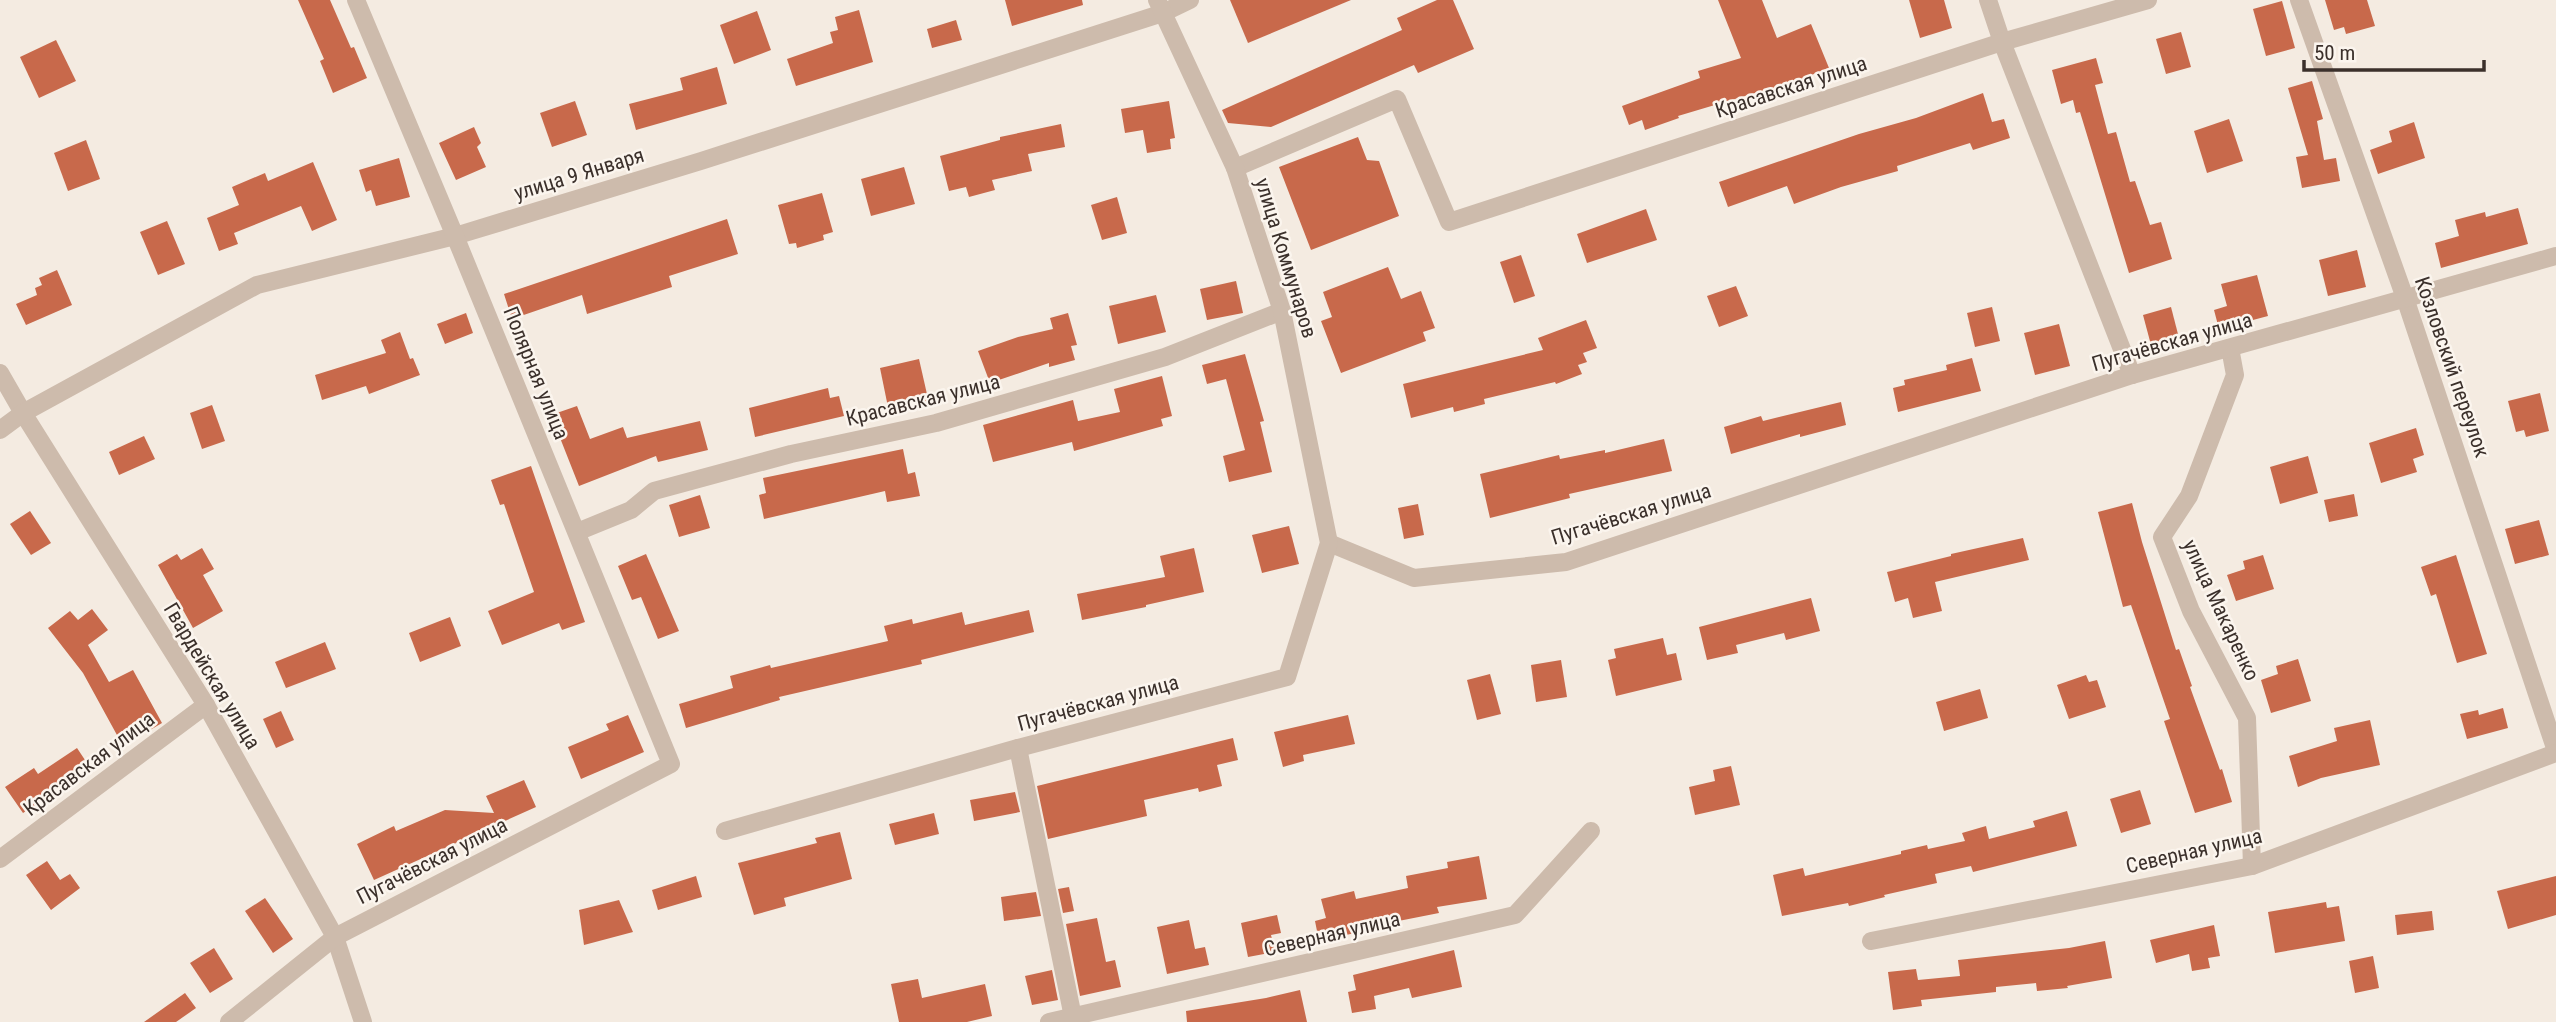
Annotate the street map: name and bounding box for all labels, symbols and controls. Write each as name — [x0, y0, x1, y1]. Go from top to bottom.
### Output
scale bar — [2304, 28, 2484, 72]
text: 50 m — [2314, 41, 2355, 65]
street label: Красавская улица — [1712, 51, 1870, 123]
street label: улица 9 Января — [511, 143, 647, 205]
street label: улица Коммунаров — [1250, 175, 1322, 341]
street label: Козловский переулок — [2410, 273, 2494, 461]
street label: Полярная улица — [498, 303, 574, 443]
street label: Пугачёвская улица — [2089, 308, 2255, 376]
street label: Красавская улица — [843, 369, 1003, 431]
street label: Пугачёвская улица — [1548, 478, 1714, 550]
street label: улица Макаренко — [2178, 536, 2264, 684]
street label: Гвардейская улица — [159, 598, 265, 754]
street label: Пугачёвская улица — [1015, 670, 1181, 736]
street label: Красавская улица — [19, 707, 159, 821]
street label: Пугачёвская улица — [353, 813, 511, 909]
street label: Северная улица — [2124, 824, 2264, 878]
street label: Северная улица — [1262, 907, 1402, 961]

